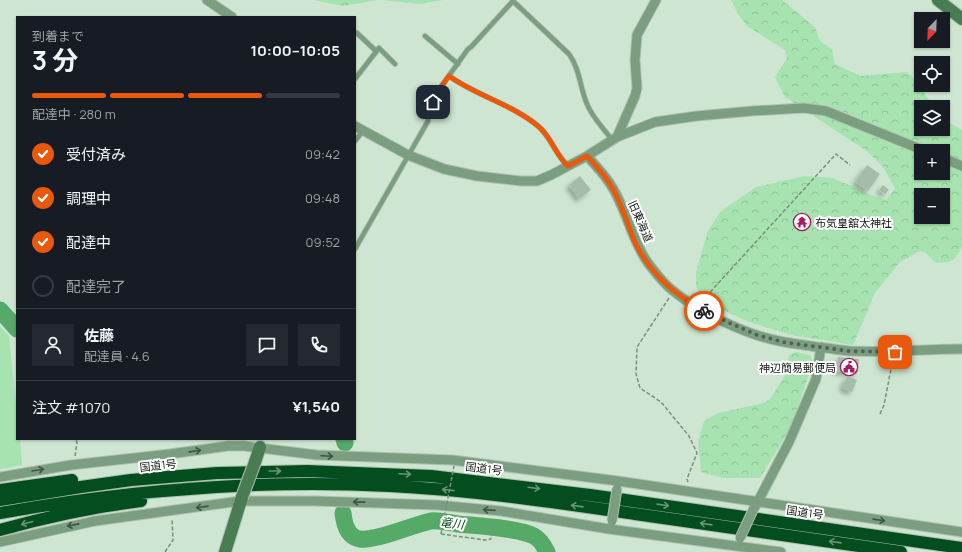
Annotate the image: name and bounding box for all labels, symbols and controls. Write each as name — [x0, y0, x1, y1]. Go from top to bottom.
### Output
north arrow — [914, 12, 950, 48]
map controls — [914, 12, 950, 224]
text: 到着まで — [32, 27, 84, 45]
text: 10:00–10:05 — [250, 40, 340, 61]
text: 3 分 — [32, 42, 78, 78]
button: locate — [914, 56, 950, 92]
pin — [416, 85, 450, 119]
icon: home — [422, 91, 444, 113]
button: layers — [914, 100, 950, 136]
text: 配達中 · 280 m — [32, 105, 116, 123]
icon: check — [32, 143, 54, 165]
text: 受付済み — [66, 144, 126, 165]
button: + — [914, 144, 950, 180]
text: 09:42 — [305, 145, 340, 163]
icon: check — [32, 187, 54, 209]
text: 調理中 — [66, 188, 111, 209]
button: − — [914, 188, 950, 224]
text: 09:48 — [305, 189, 340, 207]
street label: 旧東海道 — [625, 198, 657, 244]
temple icon: 布気皇舘太神社 — [792, 212, 812, 232]
place label: 布気皇舘太神社 — [815, 215, 892, 230]
icon: check — [32, 231, 54, 253]
text: 配達中 — [66, 232, 111, 253]
text: 09:52 — [306, 233, 340, 251]
text: 配達完了 — [66, 276, 126, 297]
courier — [684, 291, 724, 331]
icon: bike — [693, 300, 715, 322]
button: person — [32, 324, 74, 366]
button: chat — [246, 324, 288, 366]
button: phone — [298, 324, 340, 366]
text: 佐藤 — [84, 325, 114, 346]
pin — [878, 335, 912, 369]
icon: bag — [884, 341, 906, 363]
text: 配達員 · 4.6 — [84, 347, 150, 365]
public building icon: 神辺簡易郵便局 — [839, 357, 859, 377]
place label: 神辺簡易郵便局 — [759, 360, 836, 375]
text: ¥1,540 — [293, 396, 340, 417]
text: 注文 #1070 — [32, 397, 111, 418]
one-way arrow — [188, 447, 201, 455]
one-way arrow — [320, 452, 333, 460]
street label: 国道1号 — [139, 456, 177, 474]
street label: 国道1号 — [465, 458, 503, 478]
one-way arrow — [32, 466, 45, 474]
one-way arrow — [268, 467, 281, 475]
one-way arrow — [398, 471, 411, 478]
one-way arrow — [527, 484, 540, 492]
one-way arrow — [442, 486, 455, 494]
one-way arrow — [353, 498, 366, 506]
one-way arrow — [656, 501, 669, 509]
one-way arrow — [571, 502, 584, 510]
street label: 国道1号 — [785, 502, 825, 522]
one-way arrow — [196, 503, 209, 511]
one-way arrow — [483, 507, 496, 514]
water label: 竜川 — [439, 513, 467, 533]
one-way arrow — [872, 516, 885, 524]
one-way arrow — [21, 519, 34, 527]
one-way arrow — [700, 520, 713, 528]
one-way arrow — [67, 522, 80, 530]
one-way arrow — [829, 538, 842, 546]

